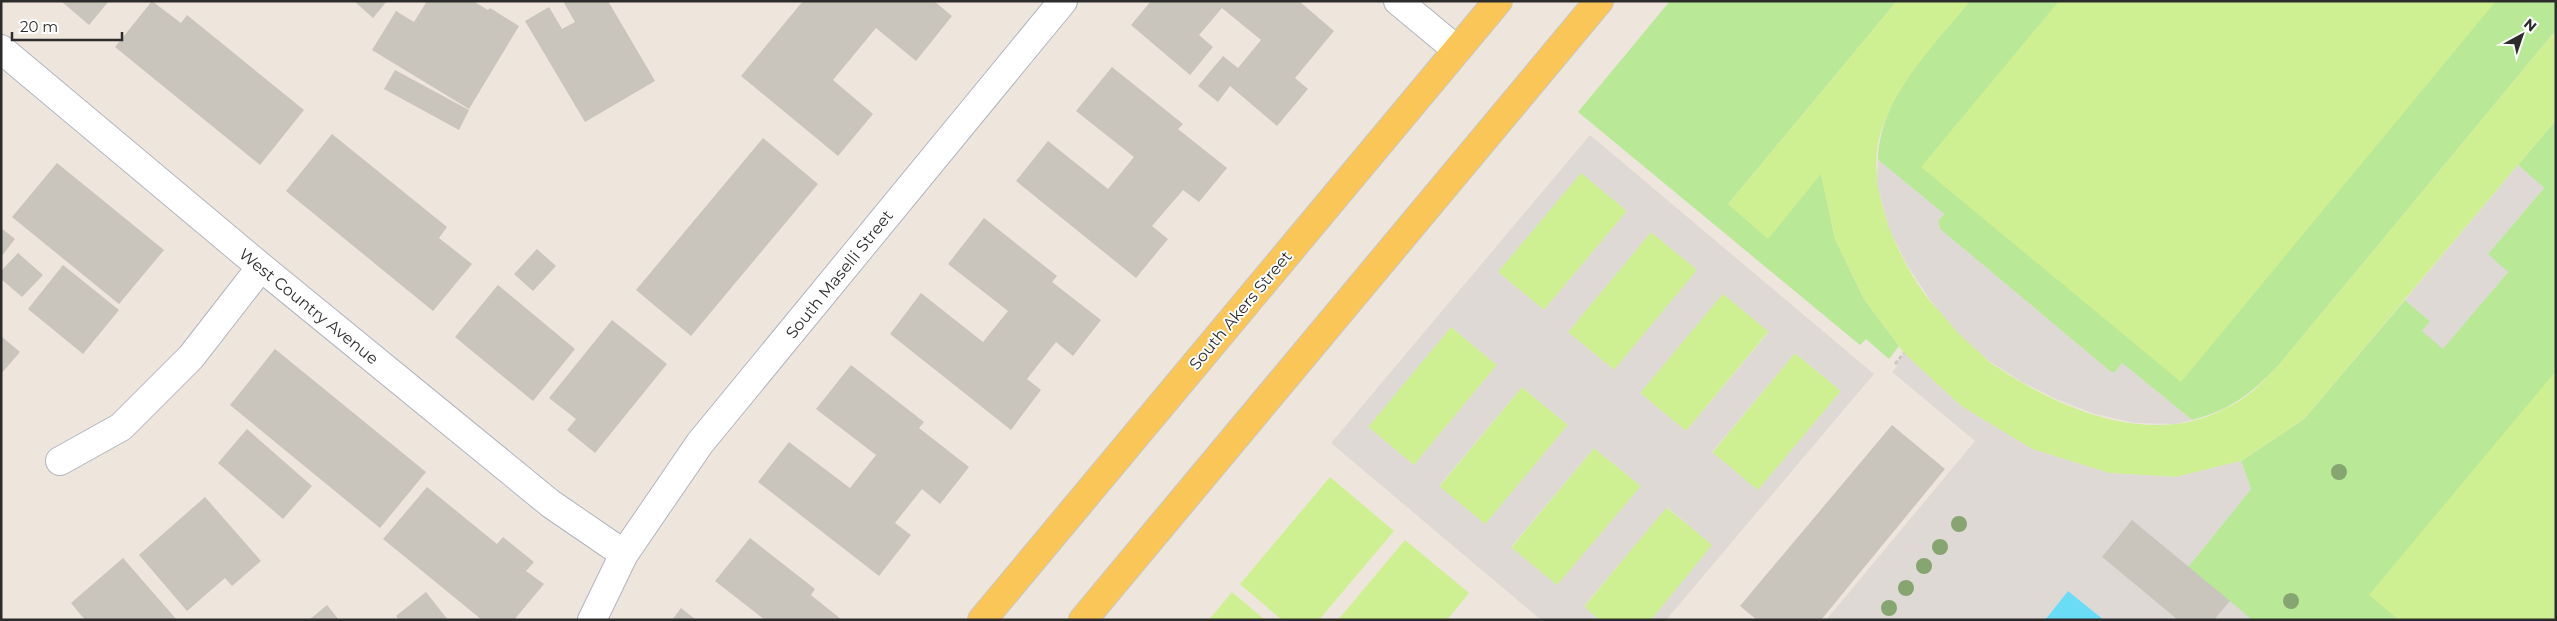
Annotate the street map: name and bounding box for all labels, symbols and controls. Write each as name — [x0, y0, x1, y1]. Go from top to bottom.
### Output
scale bar — [12, 10, 122, 42]
north arrow — [2497, 10, 2547, 60]
text: N — [2520, 15, 2540, 36]
text: 20 m — [20, 17, 58, 36]
street label: South Maselli Street — [782, 206, 897, 342]
street label: West Country Avenue — [235, 244, 382, 368]
street label: South Akers Street — [1185, 247, 1296, 374]

